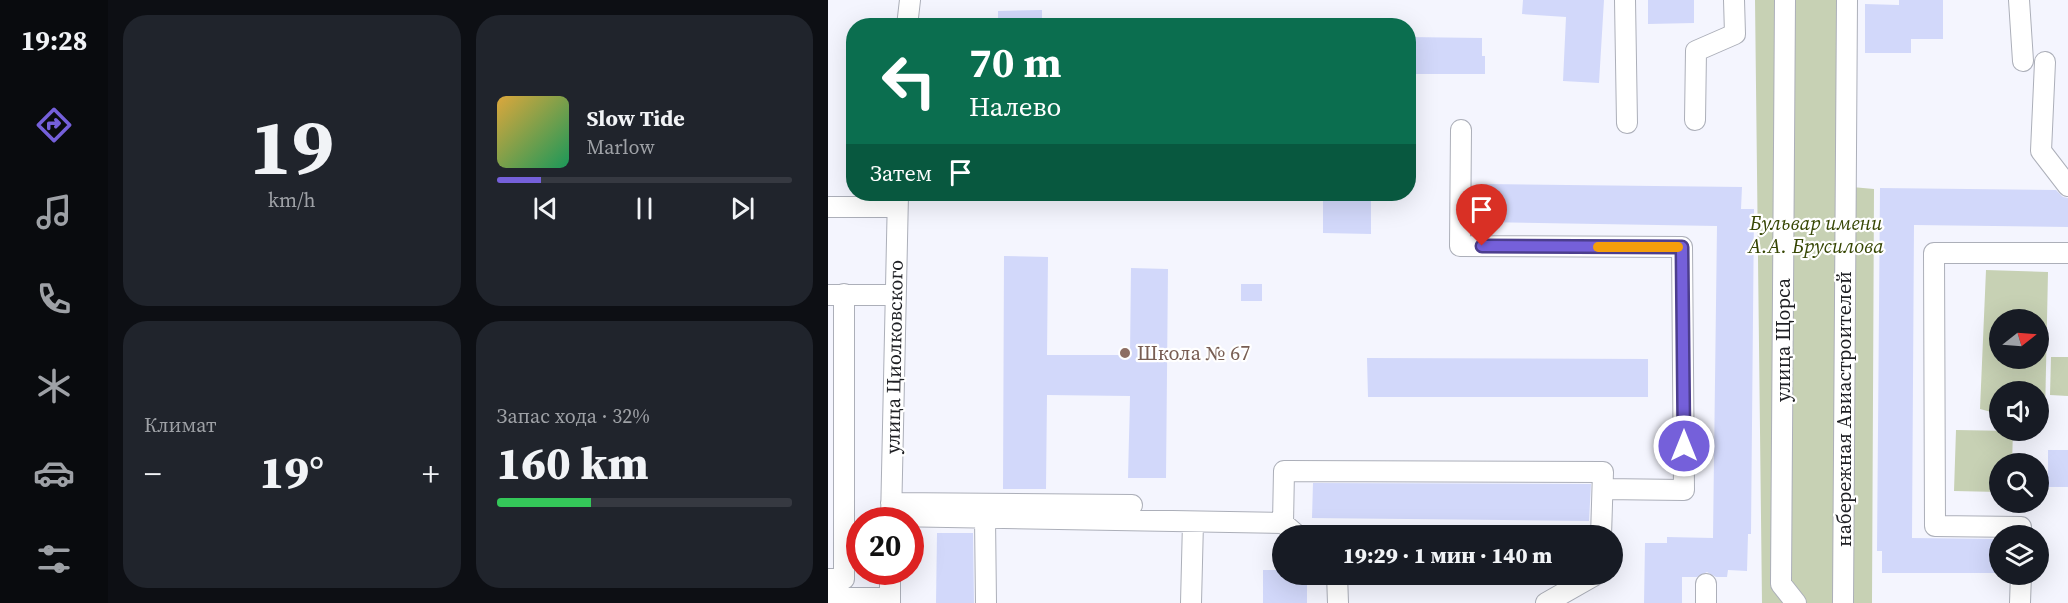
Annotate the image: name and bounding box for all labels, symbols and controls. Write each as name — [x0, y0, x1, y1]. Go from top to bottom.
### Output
text: 19:28 — [21, 22, 87, 59]
text: 70 m — [969, 33, 1062, 91]
icon: left — [870, 42, 948, 120]
text: Налево — [969, 88, 1061, 125]
text: 19 — [249, 93, 334, 200]
text: Slow Tide — [587, 103, 685, 133]
icon: directions — [33, 104, 75, 146]
text: Marlow — [587, 133, 655, 161]
icon: arrive — [944, 156, 977, 189]
text: Затем — [870, 158, 932, 188]
pin — [1456, 184, 1507, 246]
text: km/h — [268, 186, 316, 214]
icon: music — [33, 191, 75, 233]
icon: previous — [529, 192, 562, 225]
icon: pause — [628, 192, 661, 225]
icon: next — [726, 192, 759, 225]
icon: arrive — [1465, 193, 1498, 226]
park label: Бульвар имени А.А. Брусилова — [1747, 209, 1884, 260]
street label: улица Циолковского — [878, 260, 910, 454]
street label: набережная Авиастроителей — [1830, 271, 1858, 547]
street label: улица Щорса — [1769, 277, 1797, 402]
icon: phone — [33, 278, 75, 320]
north arrow — [1989, 309, 2049, 369]
map controls — [1989, 309, 2049, 585]
place label: Школа № 67 — [1137, 339, 1250, 367]
marker: Школа № 67 — [1118, 346, 1132, 360]
icon: climate — [33, 365, 75, 407]
button: sound — [1989, 381, 2049, 441]
text: Запас хода · 32% — [497, 402, 650, 430]
text: Климат — [144, 411, 217, 439]
position arrow — [1652, 414, 1716, 478]
text: 160 km — [497, 432, 649, 494]
text: 19° — [260, 441, 324, 503]
text: − — [144, 451, 162, 496]
text: + — [422, 451, 439, 496]
icon: car — [33, 452, 75, 494]
button: search — [1989, 453, 2049, 513]
speed limit sign: 20 — [846, 507, 924, 585]
button: layers — [1989, 525, 2049, 585]
icon: filters — [33, 538, 75, 580]
text: 19:29 · 1 мин · 140 m — [1343, 540, 1552, 570]

